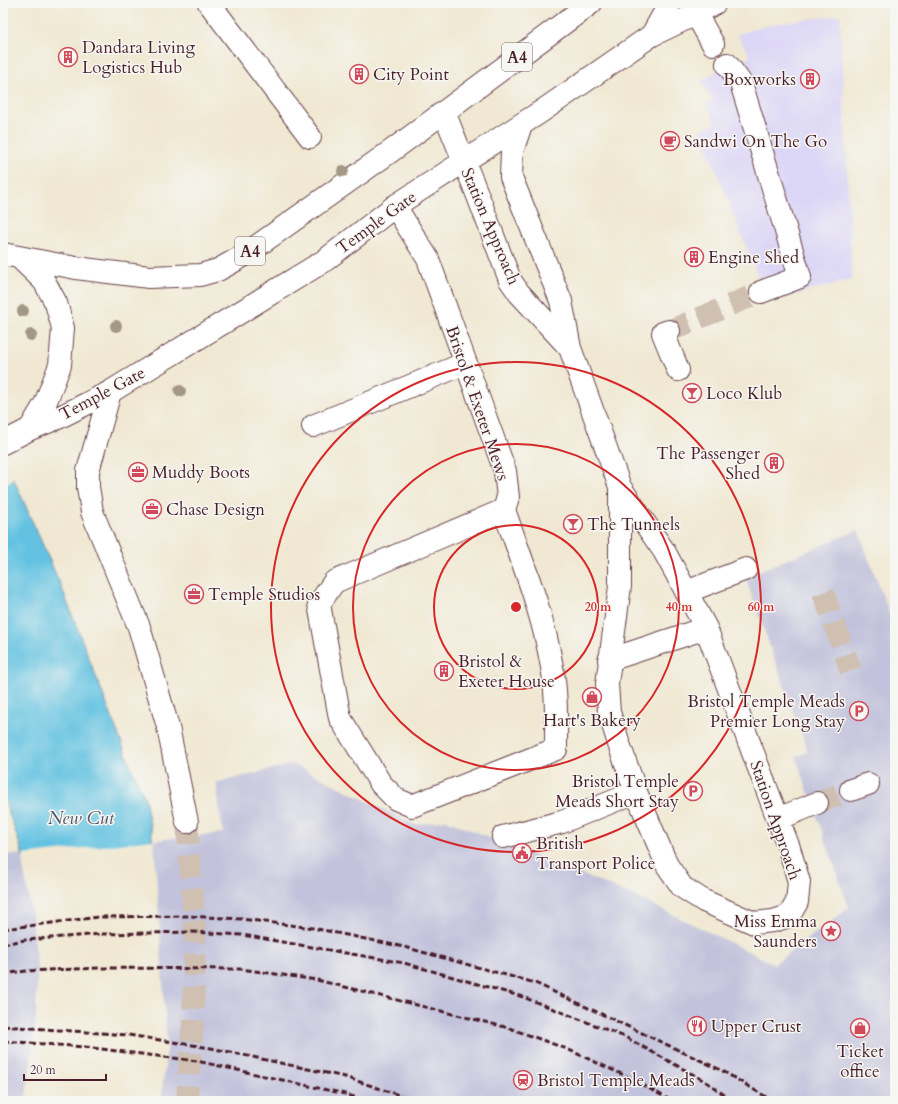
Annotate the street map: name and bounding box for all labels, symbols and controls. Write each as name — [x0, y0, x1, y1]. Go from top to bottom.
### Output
place label: Dandara Living Logistics Hub — [82, 36, 195, 79]
road number: A4 — [502, 43, 532, 71]
building icon: Dandara Living Logistics Hub — [57, 46, 79, 68]
building icon: City Point — [348, 63, 370, 85]
place label: City Point — [373, 63, 449, 86]
place label: Boxworks — [723, 68, 796, 91]
building icon: Boxworks — [799, 68, 821, 90]
cafe icon: Sandwi On The Go — [659, 130, 681, 152]
place label: Sandwi On The Go — [684, 130, 827, 153]
street label: Station Approach — [456, 164, 526, 289]
street label: Temple Gate — [331, 185, 421, 259]
road number: A4 — [235, 237, 265, 265]
building icon: Engine Shed — [683, 246, 705, 268]
place label: Engine Shed — [708, 246, 799, 269]
street label: Bristol & Exeter Mews — [440, 323, 515, 484]
street label: Temple Gate — [55, 361, 149, 426]
bar icon: Loco Klub — [681, 382, 703, 404]
place label: Loco Klub — [706, 382, 782, 405]
place label: The Passenger Shed — [656, 442, 761, 485]
building icon: The Passenger Shed — [763, 452, 785, 474]
office icon: Muddy Boots — [127, 461, 149, 483]
place label: Muddy Boots — [152, 461, 250, 484]
office icon: Chase Design — [141, 498, 163, 520]
place label: Chase Design — [166, 498, 265, 521]
bar icon: The Tunnels — [562, 513, 584, 535]
place label: The Tunnels — [587, 513, 680, 536]
office icon: Temple Studios — [183, 583, 205, 605]
place label: Temple Studios — [208, 583, 320, 606]
text: 20 m — [585, 599, 612, 615]
text: 40 m — [666, 599, 693, 615]
text: 60 m — [748, 599, 775, 615]
centre of rings — [509, 600, 523, 614]
place label: Bristol & Exeter House — [458, 650, 555, 693]
building icon: Bristol & Exeter House — [433, 660, 455, 682]
shop icon: Hart's Bakery — [581, 686, 603, 708]
place label: Bristol Temple Meads Premier Long Stay — [687, 690, 845, 733]
parking icon: Bristol Temple Meads Premier Long Stay — [848, 700, 870, 722]
place label: Hart's Bakery — [543, 709, 641, 732]
street label: Station Approach — [744, 757, 807, 884]
place label: Bristol Temple Meads Short Stay — [555, 770, 679, 813]
parking icon: Bristol Temple Meads Short Stay — [682, 780, 704, 802]
water label: New Cut — [48, 806, 115, 831]
place label: British Transport Police — [536, 832, 656, 875]
public building icon: British Transport Police — [511, 842, 533, 864]
place label: Miss Emma Saunders — [734, 910, 818, 953]
place icon: Miss Emma Saunders — [820, 920, 842, 942]
restaurant icon: Upper Crust — [686, 1015, 708, 1037]
place label: Upper Crust — [711, 1015, 802, 1038]
shop icon: Ticket office — [849, 1017, 871, 1039]
place label: Ticket office — [836, 1040, 884, 1083]
scale bar — [24, 1056, 106, 1082]
text: 20 m — [30, 1062, 57, 1078]
station icon: Bristol Temple Meads — [512, 1069, 534, 1091]
place label: Bristol Temple Meads — [537, 1069, 695, 1092]

